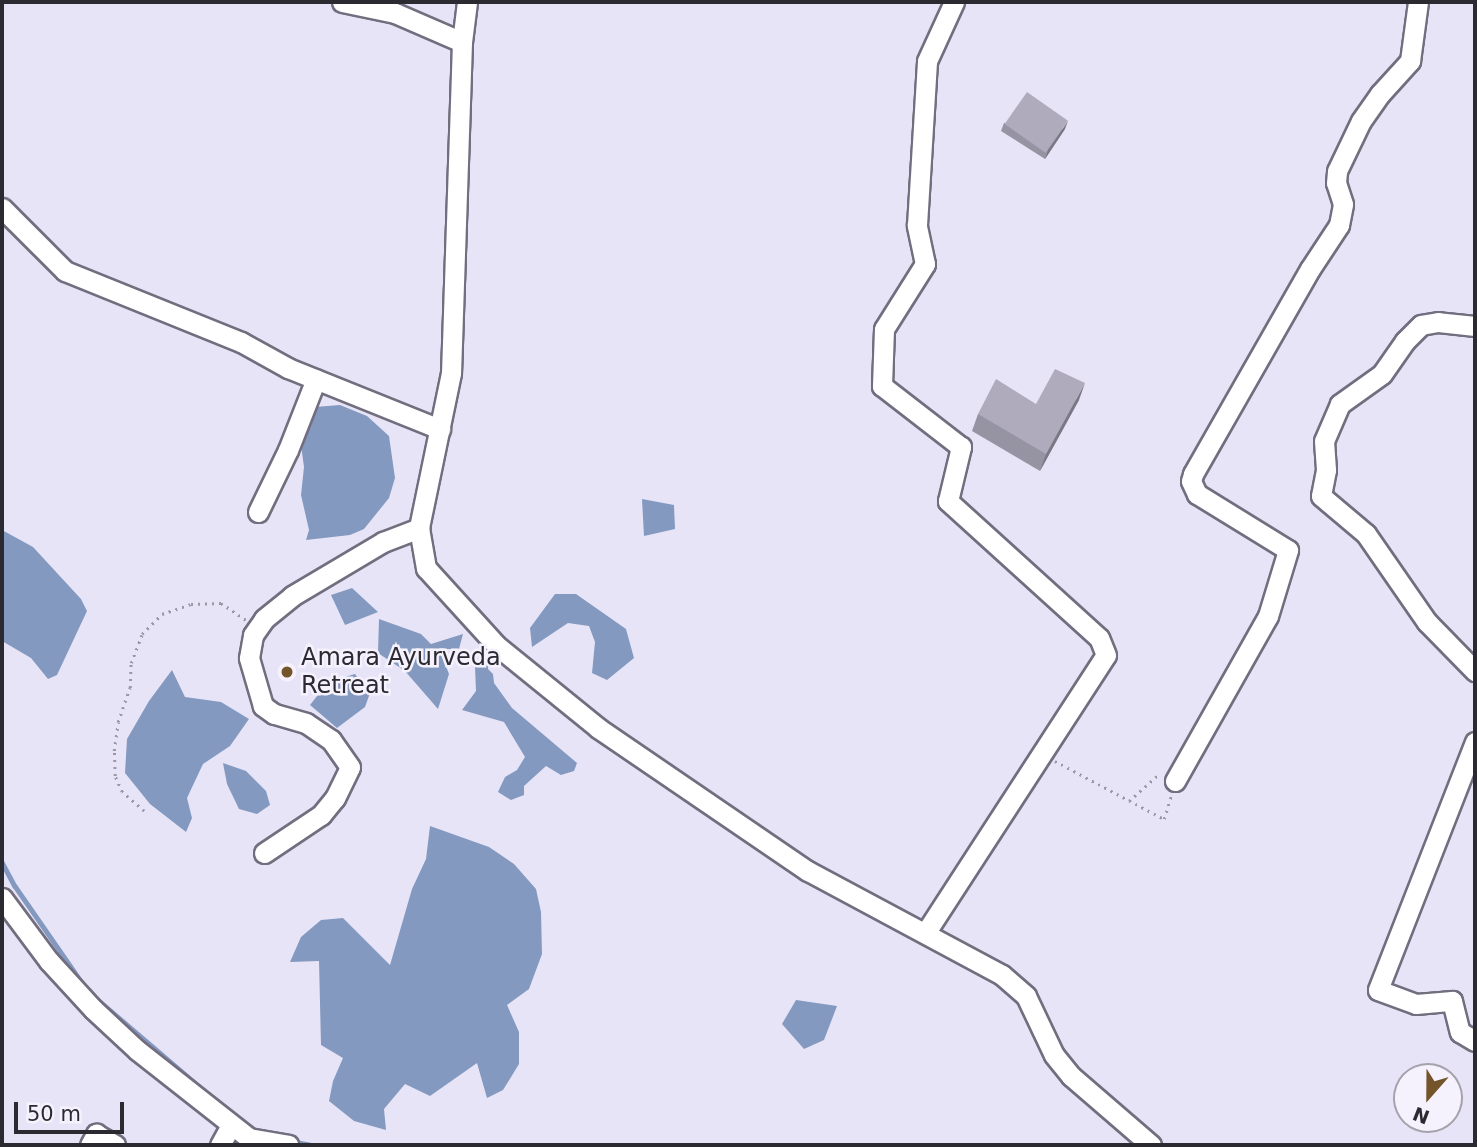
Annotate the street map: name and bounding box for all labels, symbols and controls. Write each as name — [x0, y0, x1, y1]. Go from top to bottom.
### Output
place label: Amara Ayurveda Retreat — [301, 644, 501, 700]
marker: Amara Ayurveda Retreat — [279, 664, 295, 680]
north arrow — [1393, 1063, 1463, 1133]
scale bar — [18, 1088, 128, 1132]
text: 50 m — [27, 1102, 81, 1126]
text: N — [1410, 1103, 1433, 1129]

